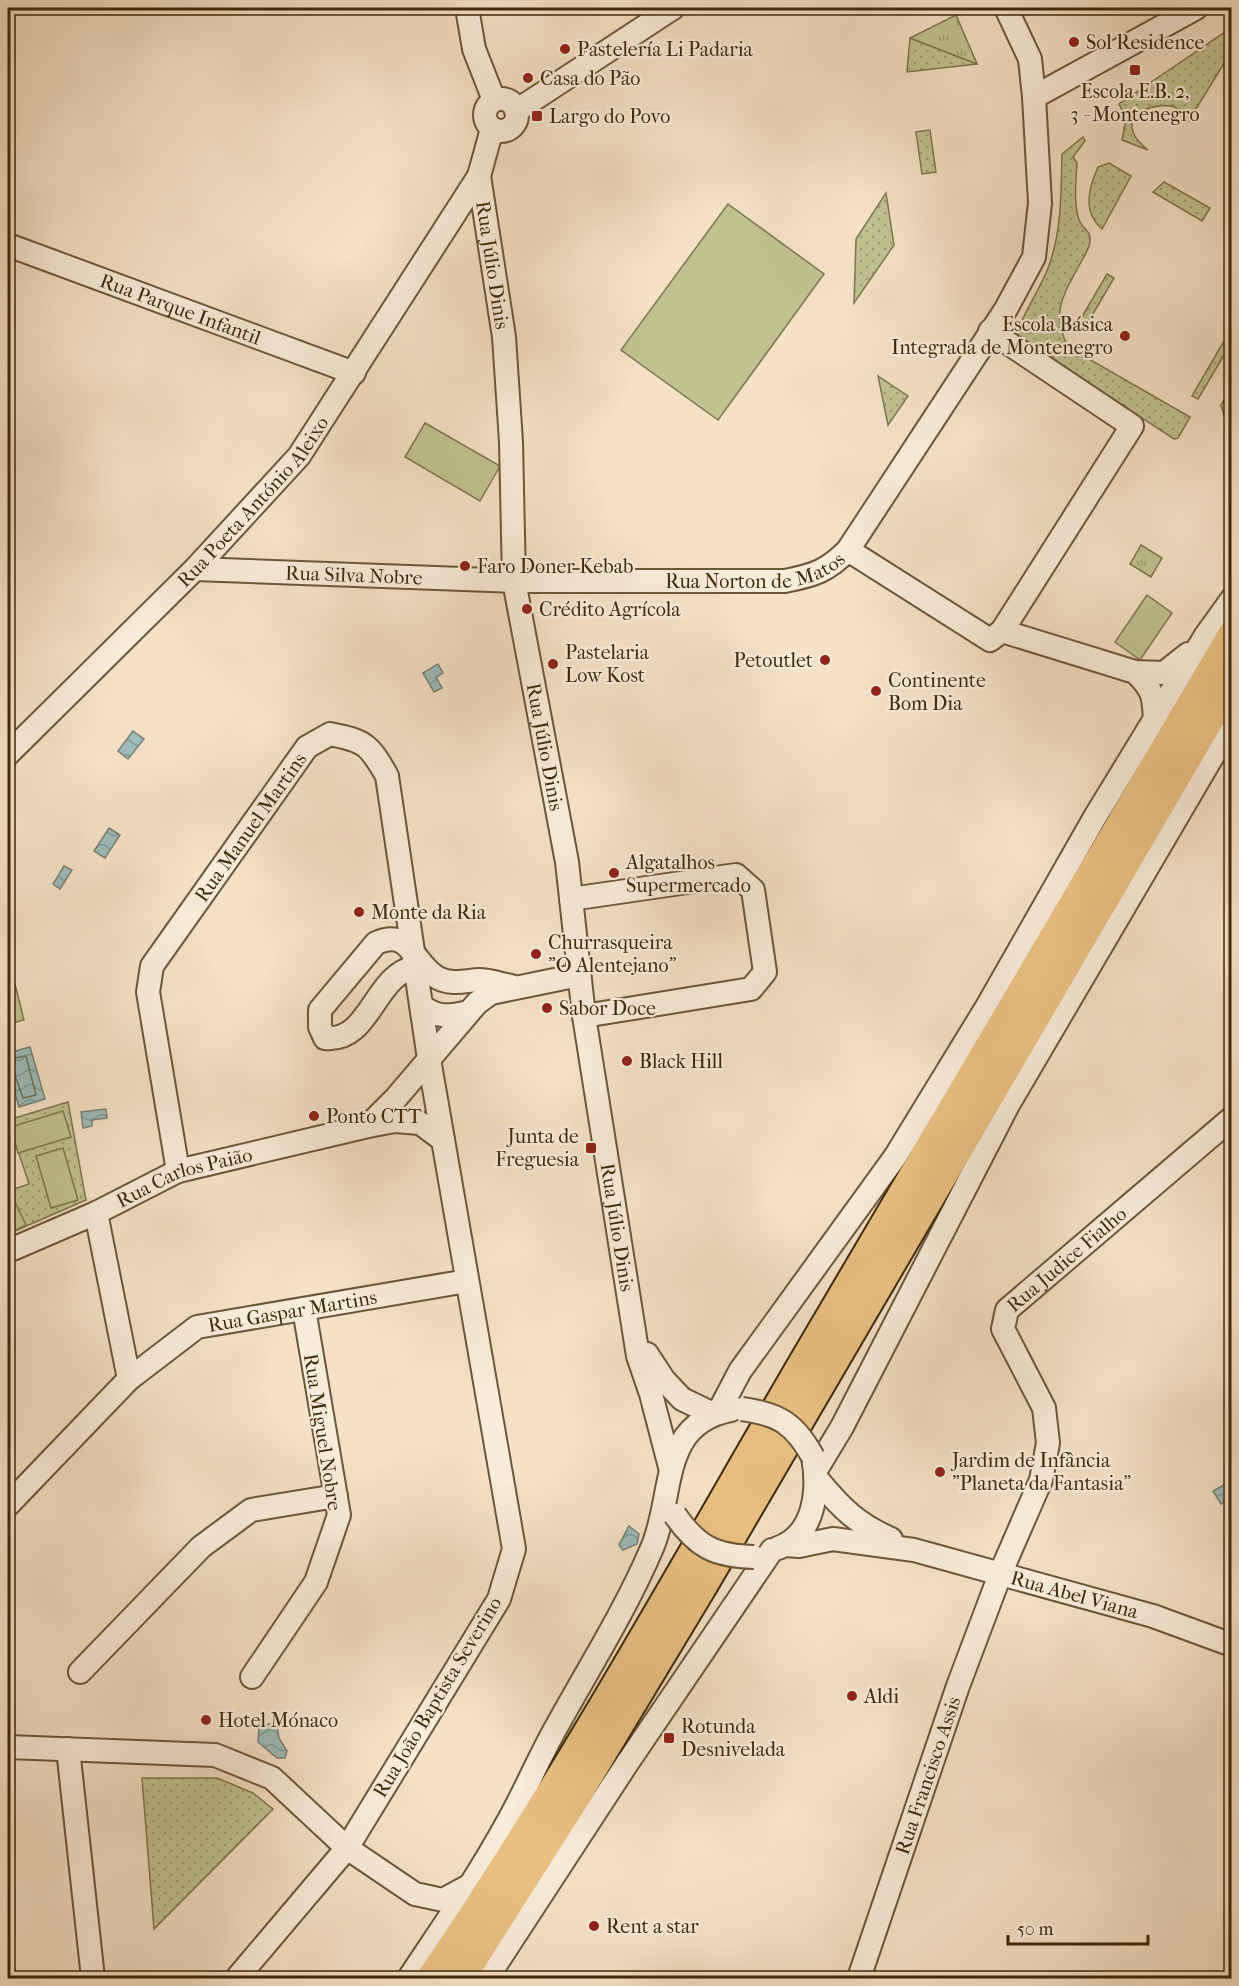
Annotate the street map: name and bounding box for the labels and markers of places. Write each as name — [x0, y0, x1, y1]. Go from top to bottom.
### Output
place label: Sol Residence — [1086, 31, 1205, 54]
marker: Sol Residence — [1067, 35, 1081, 49]
place label: Pastelería Li Padaria — [577, 38, 754, 61]
marker: Pastelería Li Padaria — [558, 42, 572, 56]
marker: Escola E.B. 2, 3 - Montenegro — [1128, 63, 1142, 77]
place label: Casa do Pão — [540, 67, 640, 90]
marker: Casa do Pão — [521, 71, 535, 85]
place label: Escola E.B. 2, 3 - Montenegro — [1070, 80, 1200, 126]
place label: Largo do Povo — [549, 105, 670, 128]
marker: Largo do Povo — [530, 109, 544, 123]
place label: Escola Básica Integrada de Montenegro — [891, 313, 1114, 359]
marker: Escola Básica Integrada de Montenegro — [1118, 329, 1132, 343]
place label: Faro Doner Kebab — [477, 555, 633, 578]
marker: Faro Doner Kebab — [458, 559, 472, 573]
place label: Crédito Agrícola — [539, 598, 681, 621]
marker: Crédito Agrícola — [520, 602, 534, 616]
place label: Pastelaria Low Kost — [565, 641, 650, 687]
place label: Petoutlet — [734, 649, 813, 672]
marker: Petoutlet — [818, 653, 832, 667]
marker: Pastelaria Low Kost — [546, 657, 560, 671]
place label: Continente Bom Dia — [888, 669, 986, 715]
marker: Continente Bom Dia — [869, 684, 883, 698]
place label: Algatalhos Supermercado — [625, 851, 751, 897]
marker: Algatalhos Supermercado — [607, 866, 621, 880]
place label: Monte da Ria — [371, 901, 487, 924]
marker: Monte da Ria — [352, 905, 366, 919]
place label: Churrasqueira "O Alentejano" — [548, 931, 677, 977]
marker: Churrasqueira "O Alentejano" — [529, 947, 543, 961]
place label: Sabor Doce — [559, 997, 656, 1020]
marker: Sabor Doce — [540, 1001, 554, 1015]
place label: Black Hill — [639, 1050, 723, 1073]
marker: Black Hill — [620, 1054, 634, 1068]
place label: Ponto CTT — [326, 1105, 422, 1128]
marker: Ponto CTT — [307, 1109, 321, 1123]
place label: Junta de Freguesia — [495, 1125, 580, 1171]
marker: Junta de Freguesia — [584, 1141, 598, 1155]
place label: Jardim de Infância "Planeta da Fantasia" — [950, 1449, 1131, 1495]
marker: Jardim de Infância "Planeta da Fantasia" — [933, 1465, 947, 1479]
place label: Aldi — [863, 1685, 899, 1708]
marker: Aldi — [845, 1689, 859, 1703]
place label: Hotel Mónaco — [218, 1709, 338, 1732]
marker: Hotel Mónaco — [199, 1713, 213, 1727]
place label: Rotunda Desnivelada — [681, 1715, 786, 1761]
marker: Rotunda Desnivelada — [662, 1731, 676, 1745]
place label: Rent a star — [606, 1915, 699, 1938]
marker: Rent a star — [587, 1919, 601, 1933]

